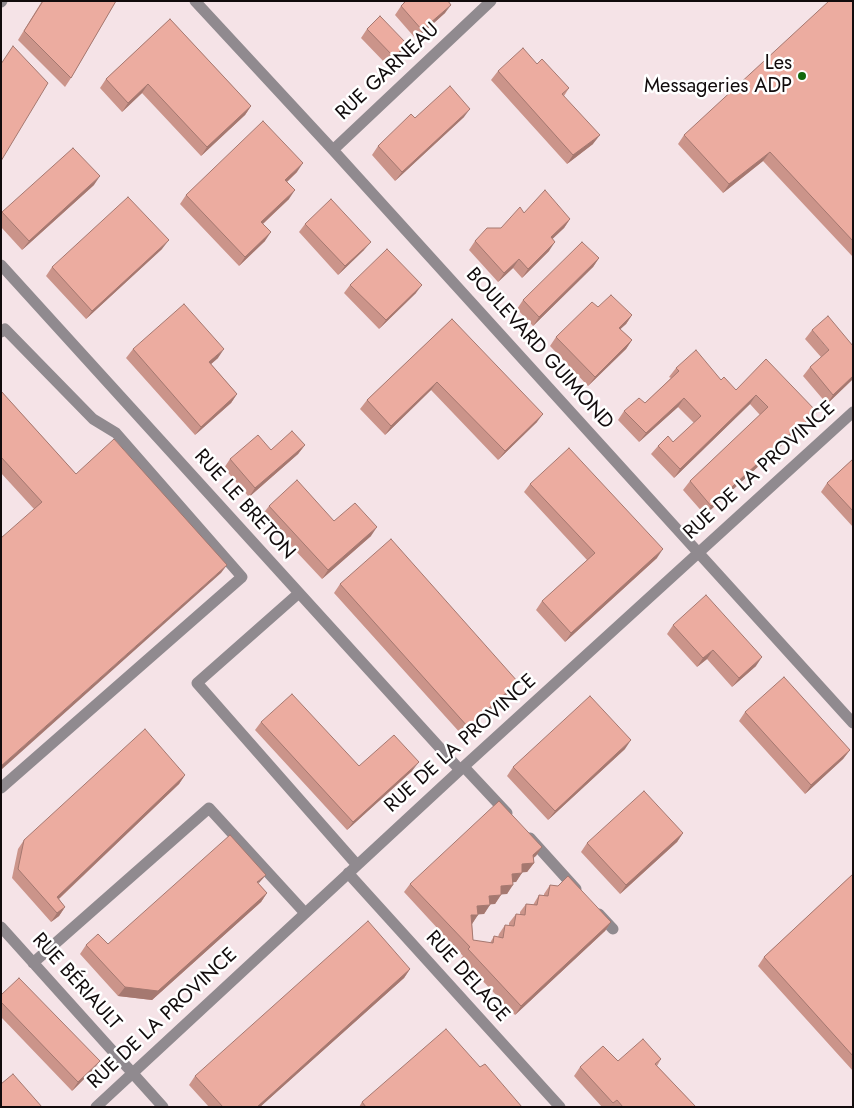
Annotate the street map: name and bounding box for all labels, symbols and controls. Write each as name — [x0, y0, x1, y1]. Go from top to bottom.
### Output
street label: RUE GARNEAU — [331, 18, 445, 126]
place label: Les Messageries ADP — [644, 52, 792, 99]
marker: Les Messageries ADP — [796, 70, 808, 82]
street label: BOULEVARD GUIMOND — [460, 263, 618, 435]
street label: RUE DE LA PROVINCE — [679, 397, 841, 545]
street label: RUE LE BRETON — [188, 445, 300, 565]
street label: RUE DE LA PROVINCE — [380, 670, 542, 818]
street label: RUE DELAGE — [420, 927, 514, 1027]
street label: RUE BÉRIAULT — [26, 929, 126, 1035]
street label: RUE DE LA PROVINCE — [83, 943, 243, 1095]

